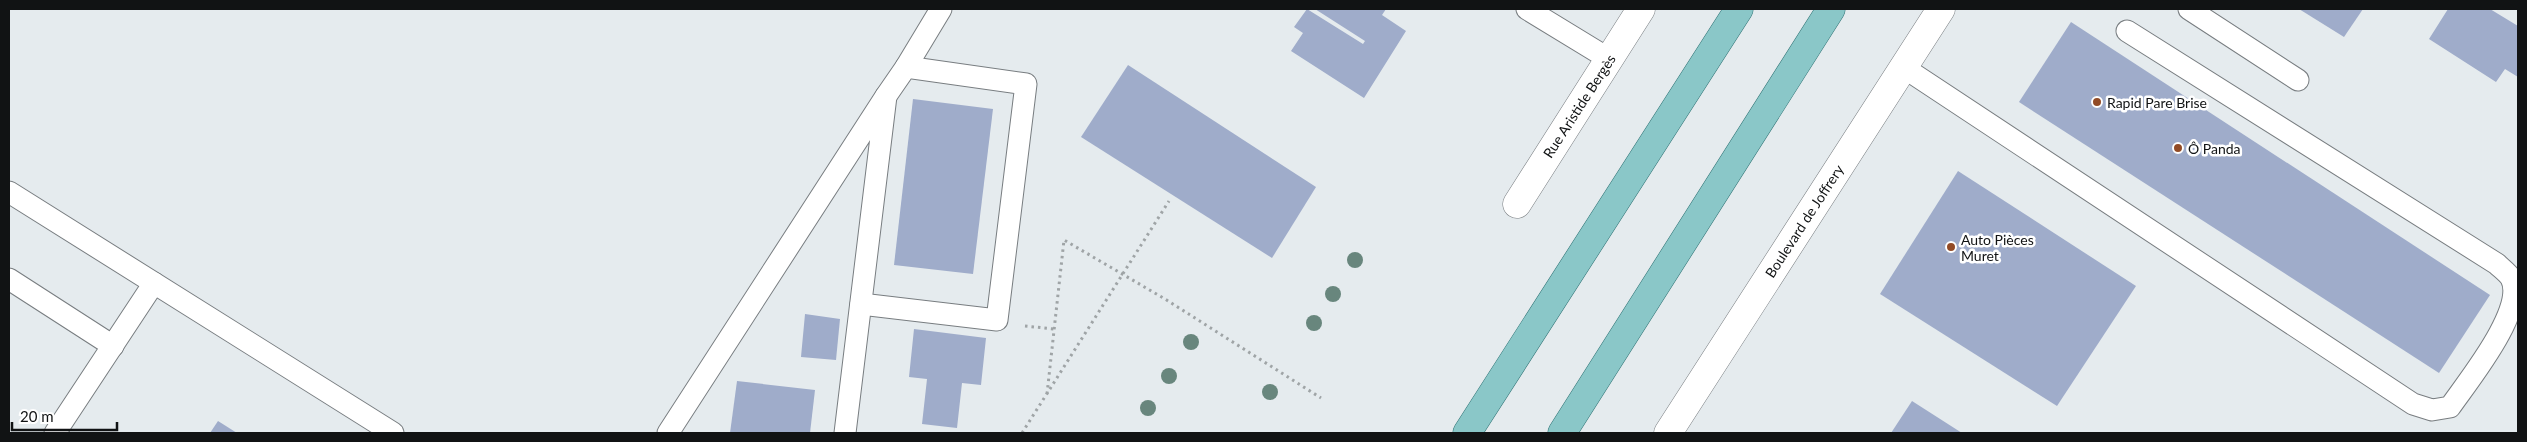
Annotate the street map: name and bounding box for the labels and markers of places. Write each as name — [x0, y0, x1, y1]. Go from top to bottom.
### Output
place label: Rapid Pare Brise — [2107, 94, 2207, 111]
marker: Rapid Pare Brise — [2091, 96, 2103, 108]
place label: Ô Panda — [2188, 140, 2241, 157]
marker: Ô Panda — [2172, 142, 2184, 154]
place label: Auto Pièces Muret — [1961, 231, 2034, 264]
marker: Auto Pièces Muret — [1945, 241, 1957, 253]

